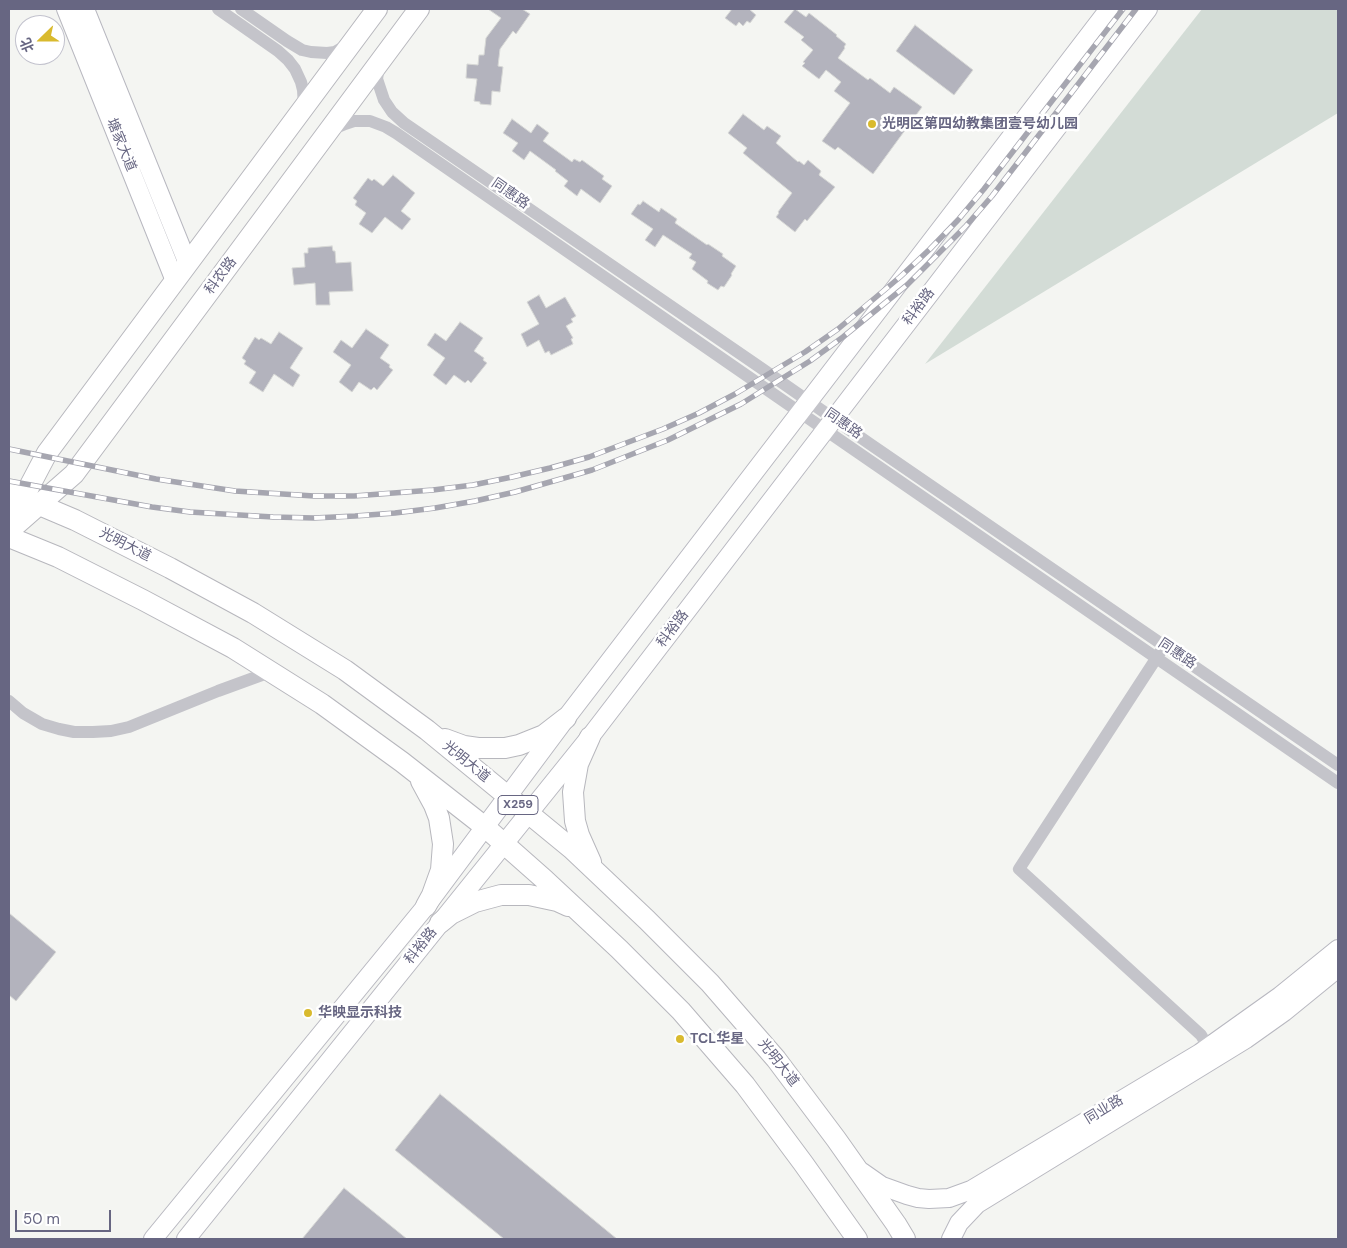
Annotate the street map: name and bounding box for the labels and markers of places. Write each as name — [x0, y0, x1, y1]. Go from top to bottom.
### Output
place label: 光明区第四幼教集团壹号幼儿园 — [882, 116, 1078, 132]
marker: 光明区第四幼教集团壹号幼儿园 — [866, 118, 878, 130]
place label: 华映显示科技 — [318, 1005, 402, 1021]
marker: 华映显示科技 — [302, 1007, 314, 1019]
place label: TCL华星 — [690, 1031, 744, 1047]
marker: TCL华星 — [674, 1033, 686, 1045]

